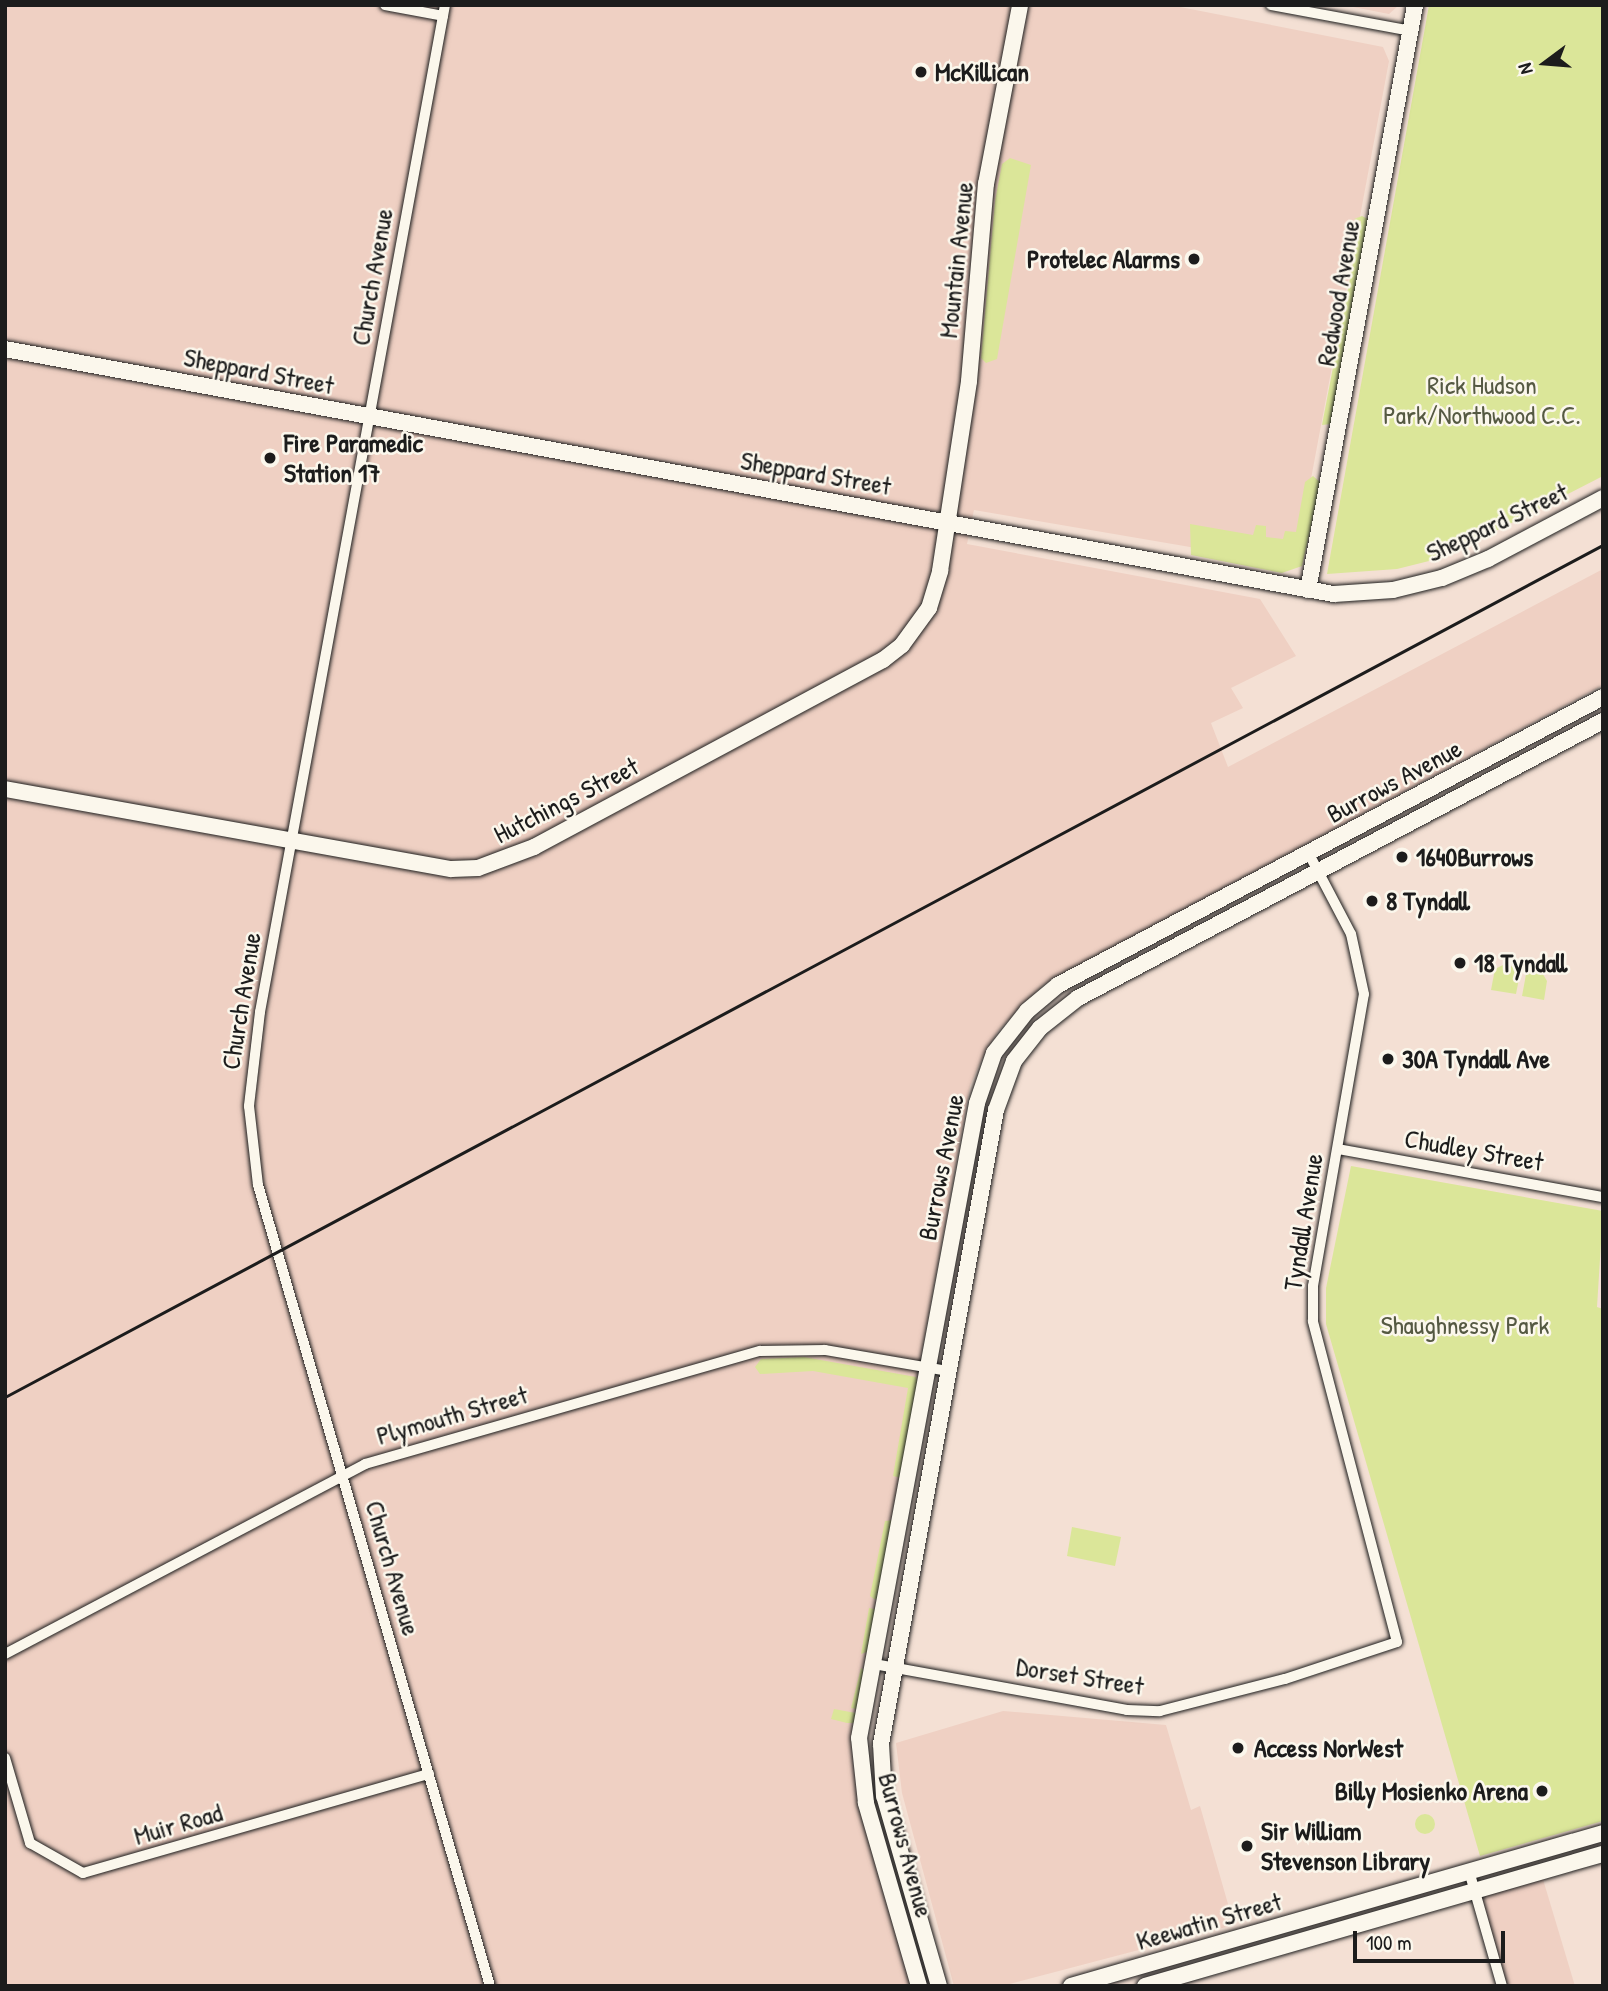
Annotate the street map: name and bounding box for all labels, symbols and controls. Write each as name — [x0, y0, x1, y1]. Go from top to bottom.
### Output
north arrow — [1510, 28, 1580, 98]
place label: McKillican — [935, 56, 1029, 88]
text: N — [1511, 60, 1539, 77]
marker: McKillican — [913, 64, 929, 80]
street label: Mountain Avenue — [932, 180, 980, 340]
street label: Church Avenue — [345, 206, 399, 348]
street label: Redwood Avenue — [1310, 218, 1366, 368]
place label: Protelec Alarms — [1027, 243, 1180, 275]
marker: Protelec Alarms — [1186, 251, 1202, 267]
street label: Sheppard Street — [181, 341, 337, 401]
park label: Rick Hudson Park/Northwood C.C. — [1383, 369, 1581, 430]
place label: Fire Paramedic Station 17 — [284, 427, 423, 488]
street label: Sheppard Street — [738, 444, 894, 502]
marker: Fire Paramedic Station 17 — [262, 450, 278, 466]
street label: Sheppard Street — [1421, 476, 1573, 568]
street label: Burrows Avenue — [1321, 732, 1467, 830]
street label: Hutchings Street — [488, 750, 644, 850]
place label: 1640Burrows — [1416, 841, 1533, 873]
marker: 1640Burrows — [1394, 849, 1410, 865]
place label: 8 Tyndall — [1386, 885, 1470, 917]
marker: 8 Tyndall — [1364, 893, 1380, 909]
street label: Church Avenue — [215, 930, 267, 1072]
place label: 18 Tyndall — [1474, 947, 1567, 979]
marker: 18 Tyndall — [1452, 955, 1468, 971]
place label: 30A Tyndall Ave — [1402, 1043, 1550, 1075]
marker: 30A Tyndall Ave — [1380, 1051, 1396, 1067]
street label: Burrows Avenue — [912, 1091, 970, 1243]
street label: Chudley Street — [1402, 1122, 1546, 1178]
street label: Tyndall Avenue — [1277, 1151, 1329, 1293]
park label: Shaughnessy Park — [1381, 1309, 1549, 1341]
street label: Plymouth Street — [373, 1379, 531, 1451]
street label: Church Avenue — [359, 1497, 427, 1639]
street label: Dorset Street — [1014, 1651, 1146, 1701]
place label: Access NorWest — [1254, 1732, 1403, 1764]
marker: Access NorWest — [1228, 1738, 1248, 1758]
street label: Burrows Avenue — [872, 1769, 940, 1921]
place label: Billy Mosienko Arena — [1335, 1775, 1528, 1807]
marker: Billy Mosienko Arena — [1534, 1783, 1550, 1799]
street label: Muir Road — [130, 1797, 226, 1851]
place label: Sir William Stevenson Library — [1261, 1815, 1430, 1876]
marker: Sir William Stevenson Library — [1239, 1838, 1255, 1854]
street label: Keewatin Street — [1133, 1885, 1285, 1957]
scale bar — [1356, 1918, 1508, 1962]
text: 100 m — [1366, 1928, 1412, 1957]

